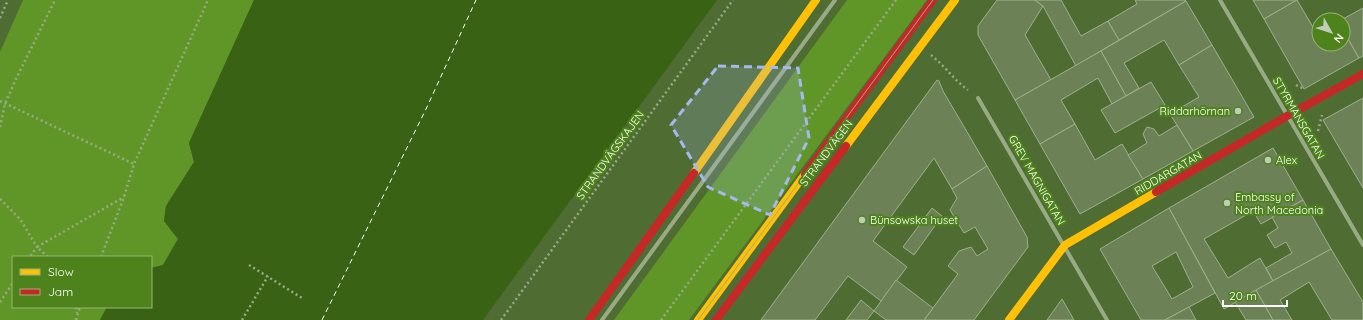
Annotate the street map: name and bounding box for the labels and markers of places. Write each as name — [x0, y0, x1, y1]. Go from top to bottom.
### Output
place label: Riddarhörnan — [1160, 104, 1230, 118]
marker: Riddarhörnan — [1233, 106, 1243, 116]
place label: Alex — [1276, 153, 1297, 167]
marker: Alex — [1263, 155, 1273, 165]
place label: Embassy of North Macedonia — [1235, 190, 1323, 217]
marker: Embassy of North Macedonia — [1222, 198, 1232, 208]
place label: Bünsowska huset — [870, 213, 958, 227]
marker: Bünsowska huset — [857, 215, 867, 225]

